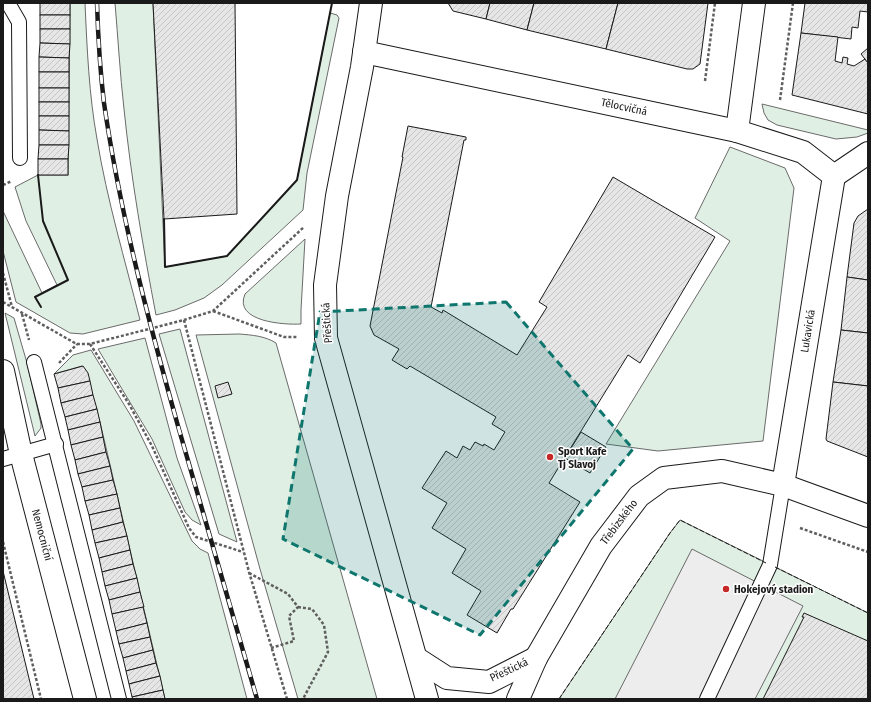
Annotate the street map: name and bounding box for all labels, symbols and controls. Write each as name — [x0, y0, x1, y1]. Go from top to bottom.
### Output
street label: Tělocvičná — [600, 96, 648, 118]
street label: Přeštická — [319, 302, 335, 344]
street label: Lukavická — [798, 309, 818, 353]
place label: Sport Kafe Tj Slavoj — [558, 445, 607, 471]
marker: Sport Kafe Tj Slavoj — [545, 452, 555, 462]
street label: Třebízského — [598, 497, 640, 547]
street label: Nemocniční — [29, 508, 55, 562]
place label: Hokejový stadion — [734, 583, 814, 596]
marker: Hokejový stadion — [721, 584, 731, 594]
street label: Přeštická — [488, 656, 530, 684]

